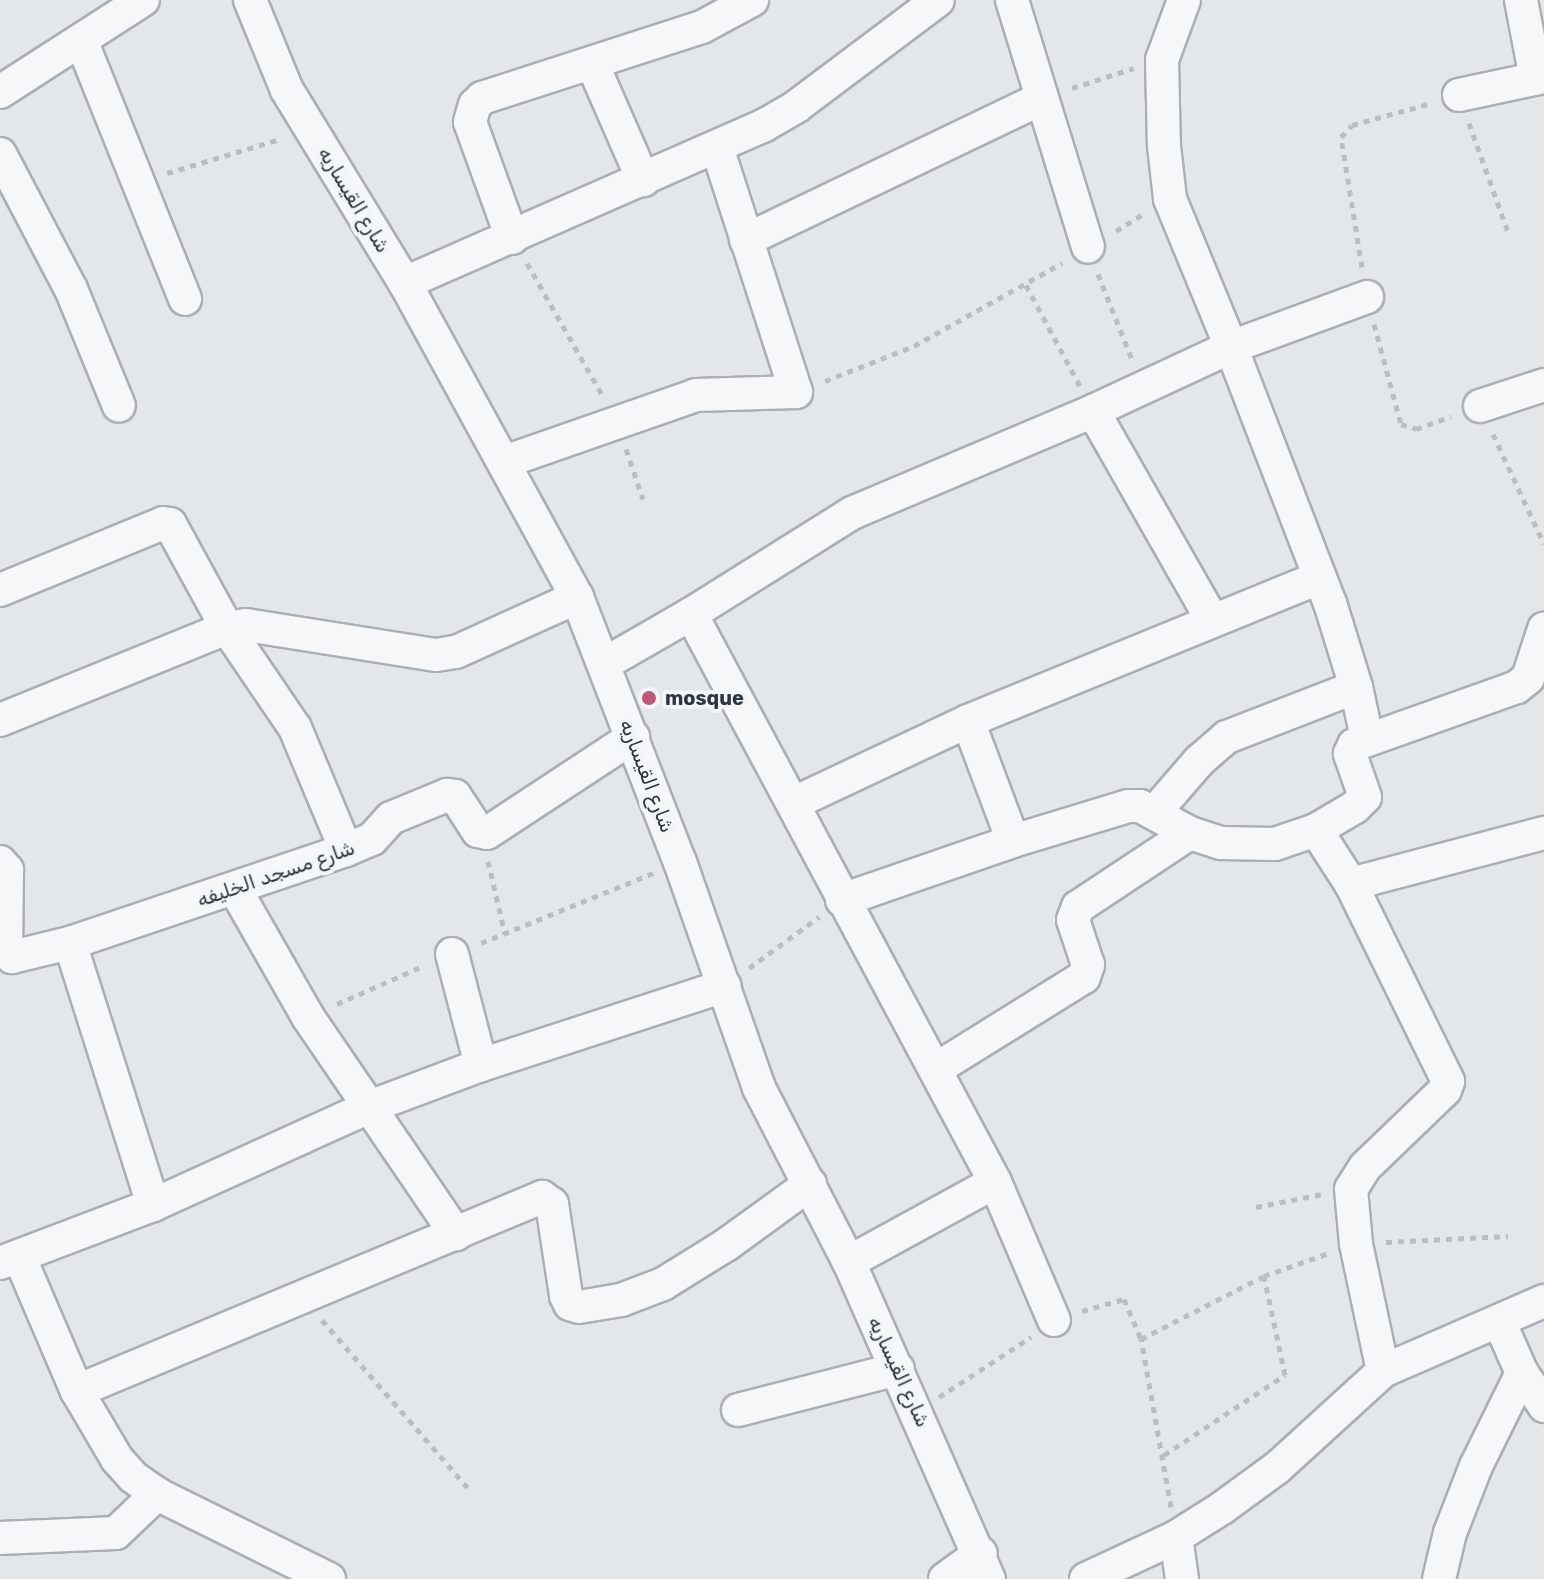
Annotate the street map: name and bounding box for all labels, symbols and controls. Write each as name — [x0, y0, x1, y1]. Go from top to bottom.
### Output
street label: شارع القيساريه — [313, 143, 395, 257]
place label: mosque — [665, 686, 744, 710]
marker: mosque — [640, 689, 658, 707]
street label: شارع القيساريه — [614, 716, 680, 836]
street label: شارع مسجد الخليفه — [194, 836, 358, 912]
street label: شارع القيساريه — [863, 1313, 935, 1431]

